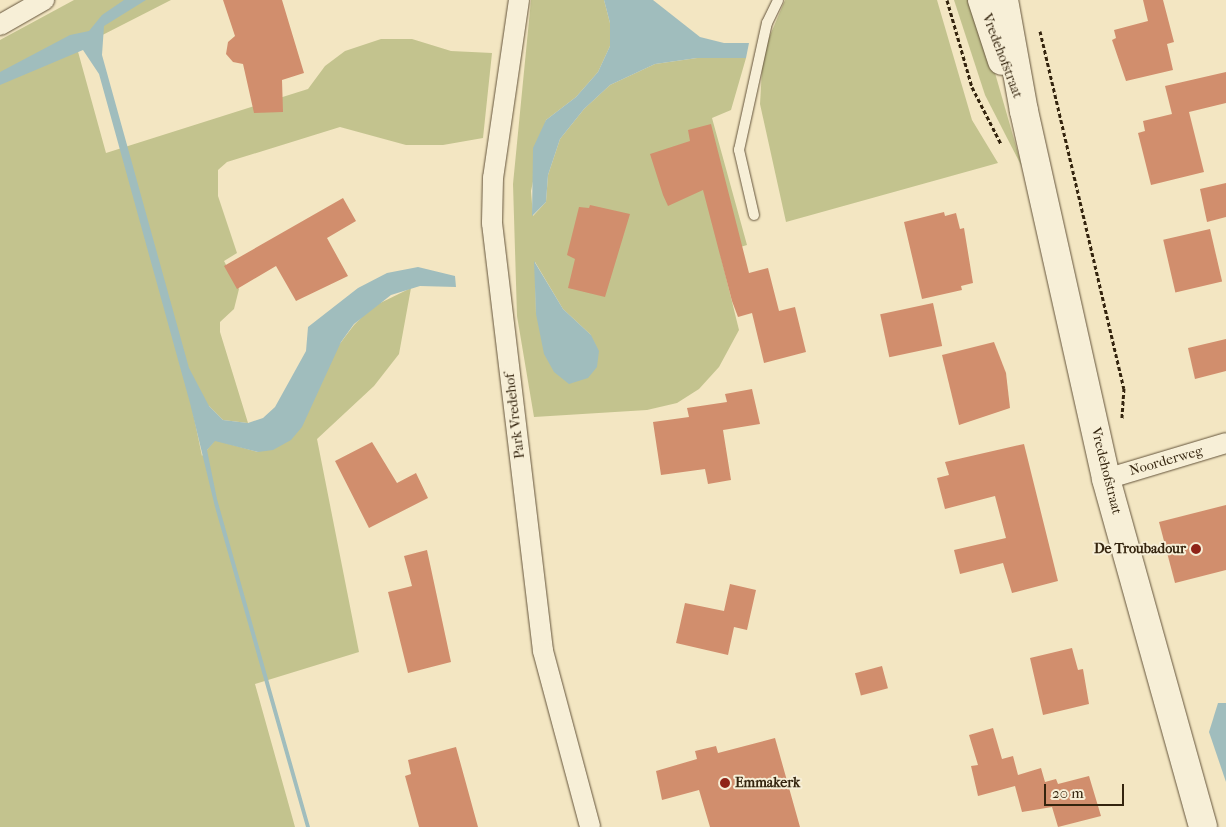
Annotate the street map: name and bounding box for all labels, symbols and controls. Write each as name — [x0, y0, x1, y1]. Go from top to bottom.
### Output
street label: Vredehofstraat — [978, 11, 1026, 101]
street label: Park Vredehof — [501, 372, 529, 460]
street label: Vredehofstraat — [1087, 426, 1125, 516]
street label: Noorderweg — [1127, 443, 1205, 479]
place label: De Troubadour — [1094, 541, 1186, 557]
marker: De Troubadour — [1190, 543, 1202, 555]
scale bar — [1046, 774, 1126, 806]
place label: Emmakerk — [735, 775, 800, 791]
marker: Emmakerk — [719, 777, 731, 789]
text: 20 m — [1052, 784, 1084, 802]

